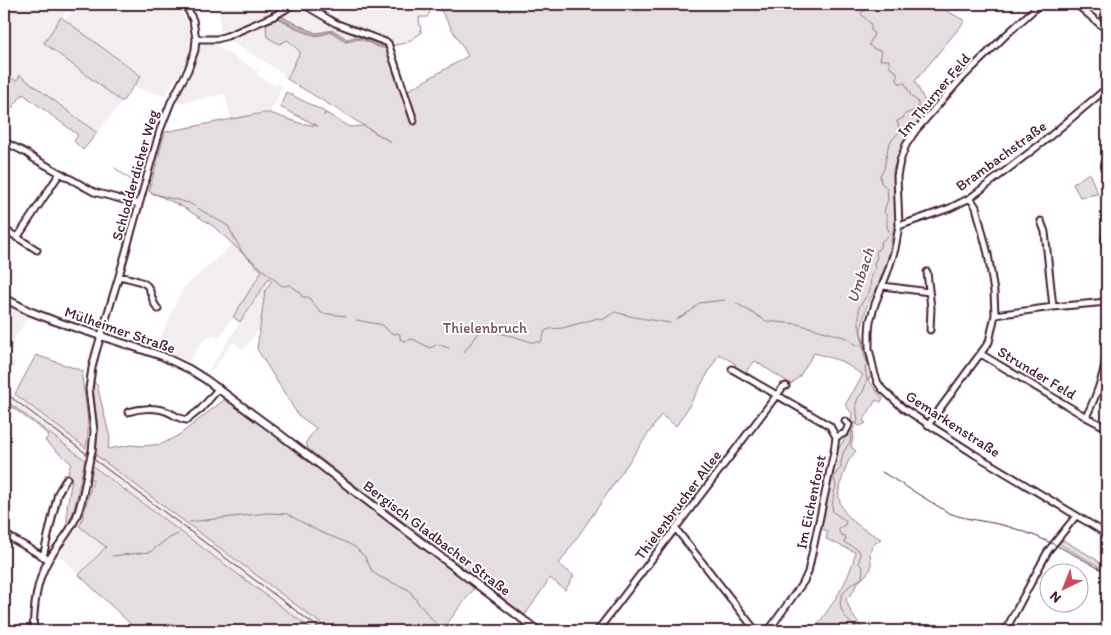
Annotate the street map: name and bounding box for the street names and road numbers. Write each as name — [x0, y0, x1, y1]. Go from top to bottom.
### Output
street label: Im Thurner Feld — [894, 49, 975, 141]
street label: Schlodderdicher Weg — [108, 107, 162, 243]
street label: Brambachstraße — [952, 117, 1050, 195]
street label: Mülheimer Straße — [62, 303, 178, 357]
street label: Strunder Feld — [994, 343, 1080, 404]
street label: Gemarkenstraße — [902, 387, 1004, 461]
street label: Thielenbrucher Allee — [631, 447, 725, 563]
street label: Im Eichenforst — [792, 453, 830, 551]
street label: Bergisch Gladbacher Straße — [360, 477, 514, 599]

